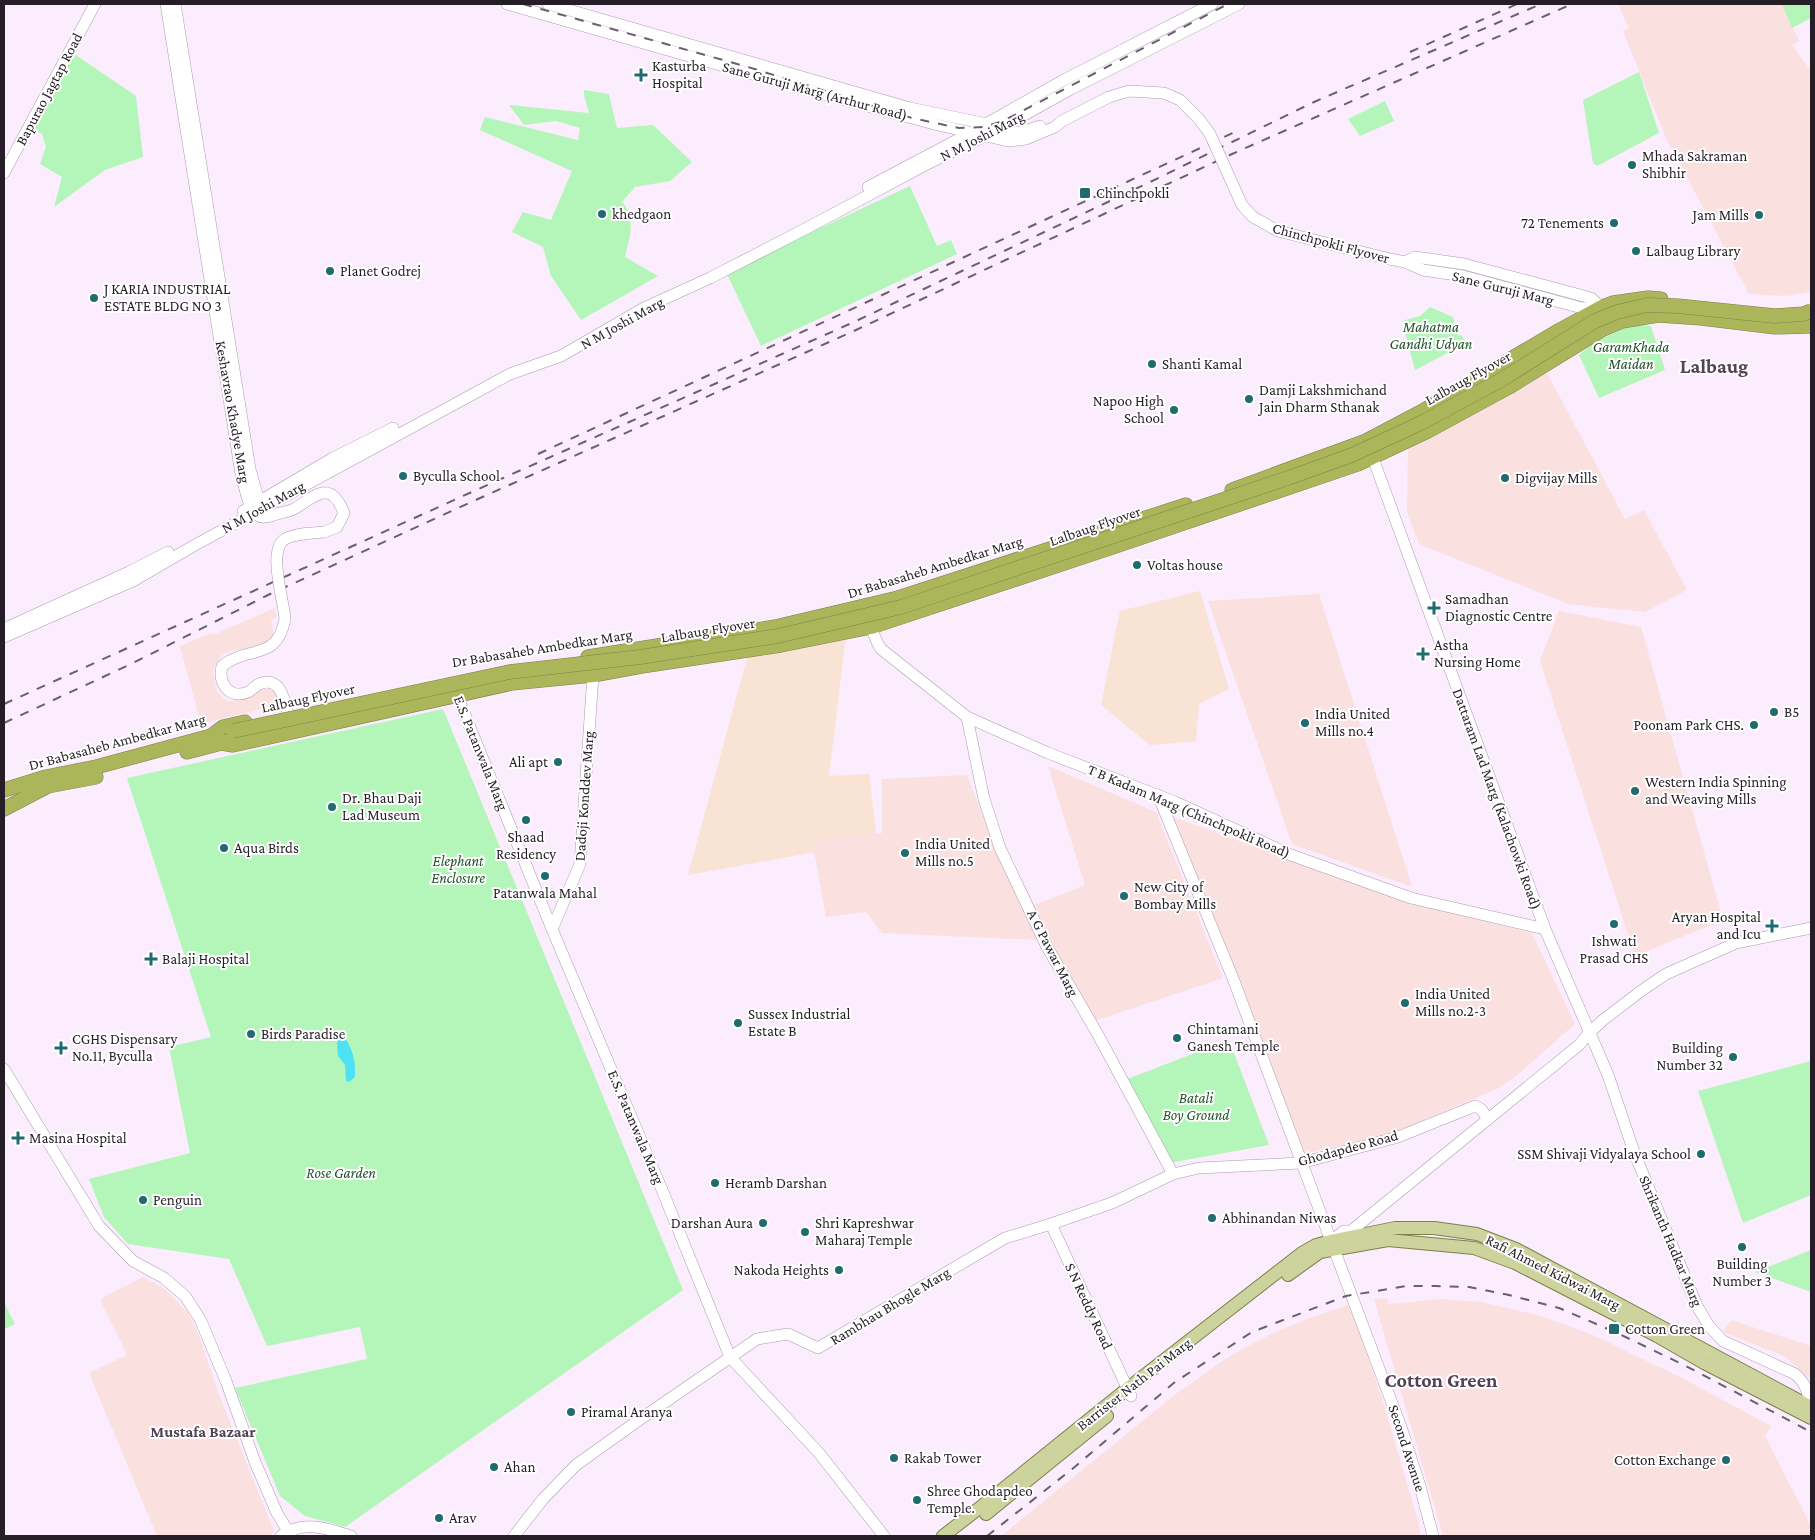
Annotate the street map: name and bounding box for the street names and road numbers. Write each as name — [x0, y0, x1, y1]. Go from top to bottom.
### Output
street label: Bapurao Jagtap Road — [13, 30, 86, 148]
street label: Sane Guruji Marg (Arthur Road) — [720, 59, 909, 124]
street label: N M Joshi Marg — [937, 108, 1027, 165]
street label: Chinchpokli Flyover — [1270, 220, 1392, 267]
street label: Sane Guruji Marg — [1450, 268, 1556, 309]
street label: N M Joshi Marg — [578, 294, 667, 353]
street label: Keshavrao Khadye Marg — [212, 339, 253, 485]
street label: Lalbaug Flyover — [1422, 348, 1515, 409]
street label: N M Joshi Marg — [219, 478, 308, 537]
street label: Lalbaug Flyover — [1047, 503, 1144, 550]
street label: Dr Babasaheb Ambedkar Marg — [845, 533, 1025, 602]
street label: Lalbaug Flyover — [660, 615, 757, 646]
street label: Dr Babasaheb Ambedkar Marg — [451, 626, 634, 671]
street label: Lalbaug Flyover — [260, 680, 357, 717]
street label: Dattaram Lad Marg (Kalachowki Road) — [1449, 686, 1545, 912]
street label: E.S. Patanwala Marg — [450, 693, 511, 813]
street label: Dr Babasaheb Ambedkar Marg — [27, 711, 207, 774]
street label: Dadoji Konddev Marg — [571, 730, 598, 862]
street label: T B Kadam Marg (Chinchpokli Road) — [1085, 761, 1293, 862]
street label: A G Pawar Marg — [1023, 907, 1082, 1000]
street label: E.S. Patanwala Marg — [604, 1068, 667, 1187]
street label: Ghodapdeo Road — [1296, 1127, 1400, 1170]
street label: Shrikanth Hadkar Marg — [1635, 1173, 1706, 1309]
street label: Rafi Ahmed Kidwai Marg — [1483, 1231, 1623, 1314]
street label: S N Reddy Road — [1061, 1260, 1116, 1352]
street label: Rambhau Bhogle Marg — [827, 1264, 953, 1349]
street label: Barrister Nath Pai Marg — [1074, 1334, 1195, 1434]
street label: Second Avenue — [1385, 1403, 1429, 1494]

